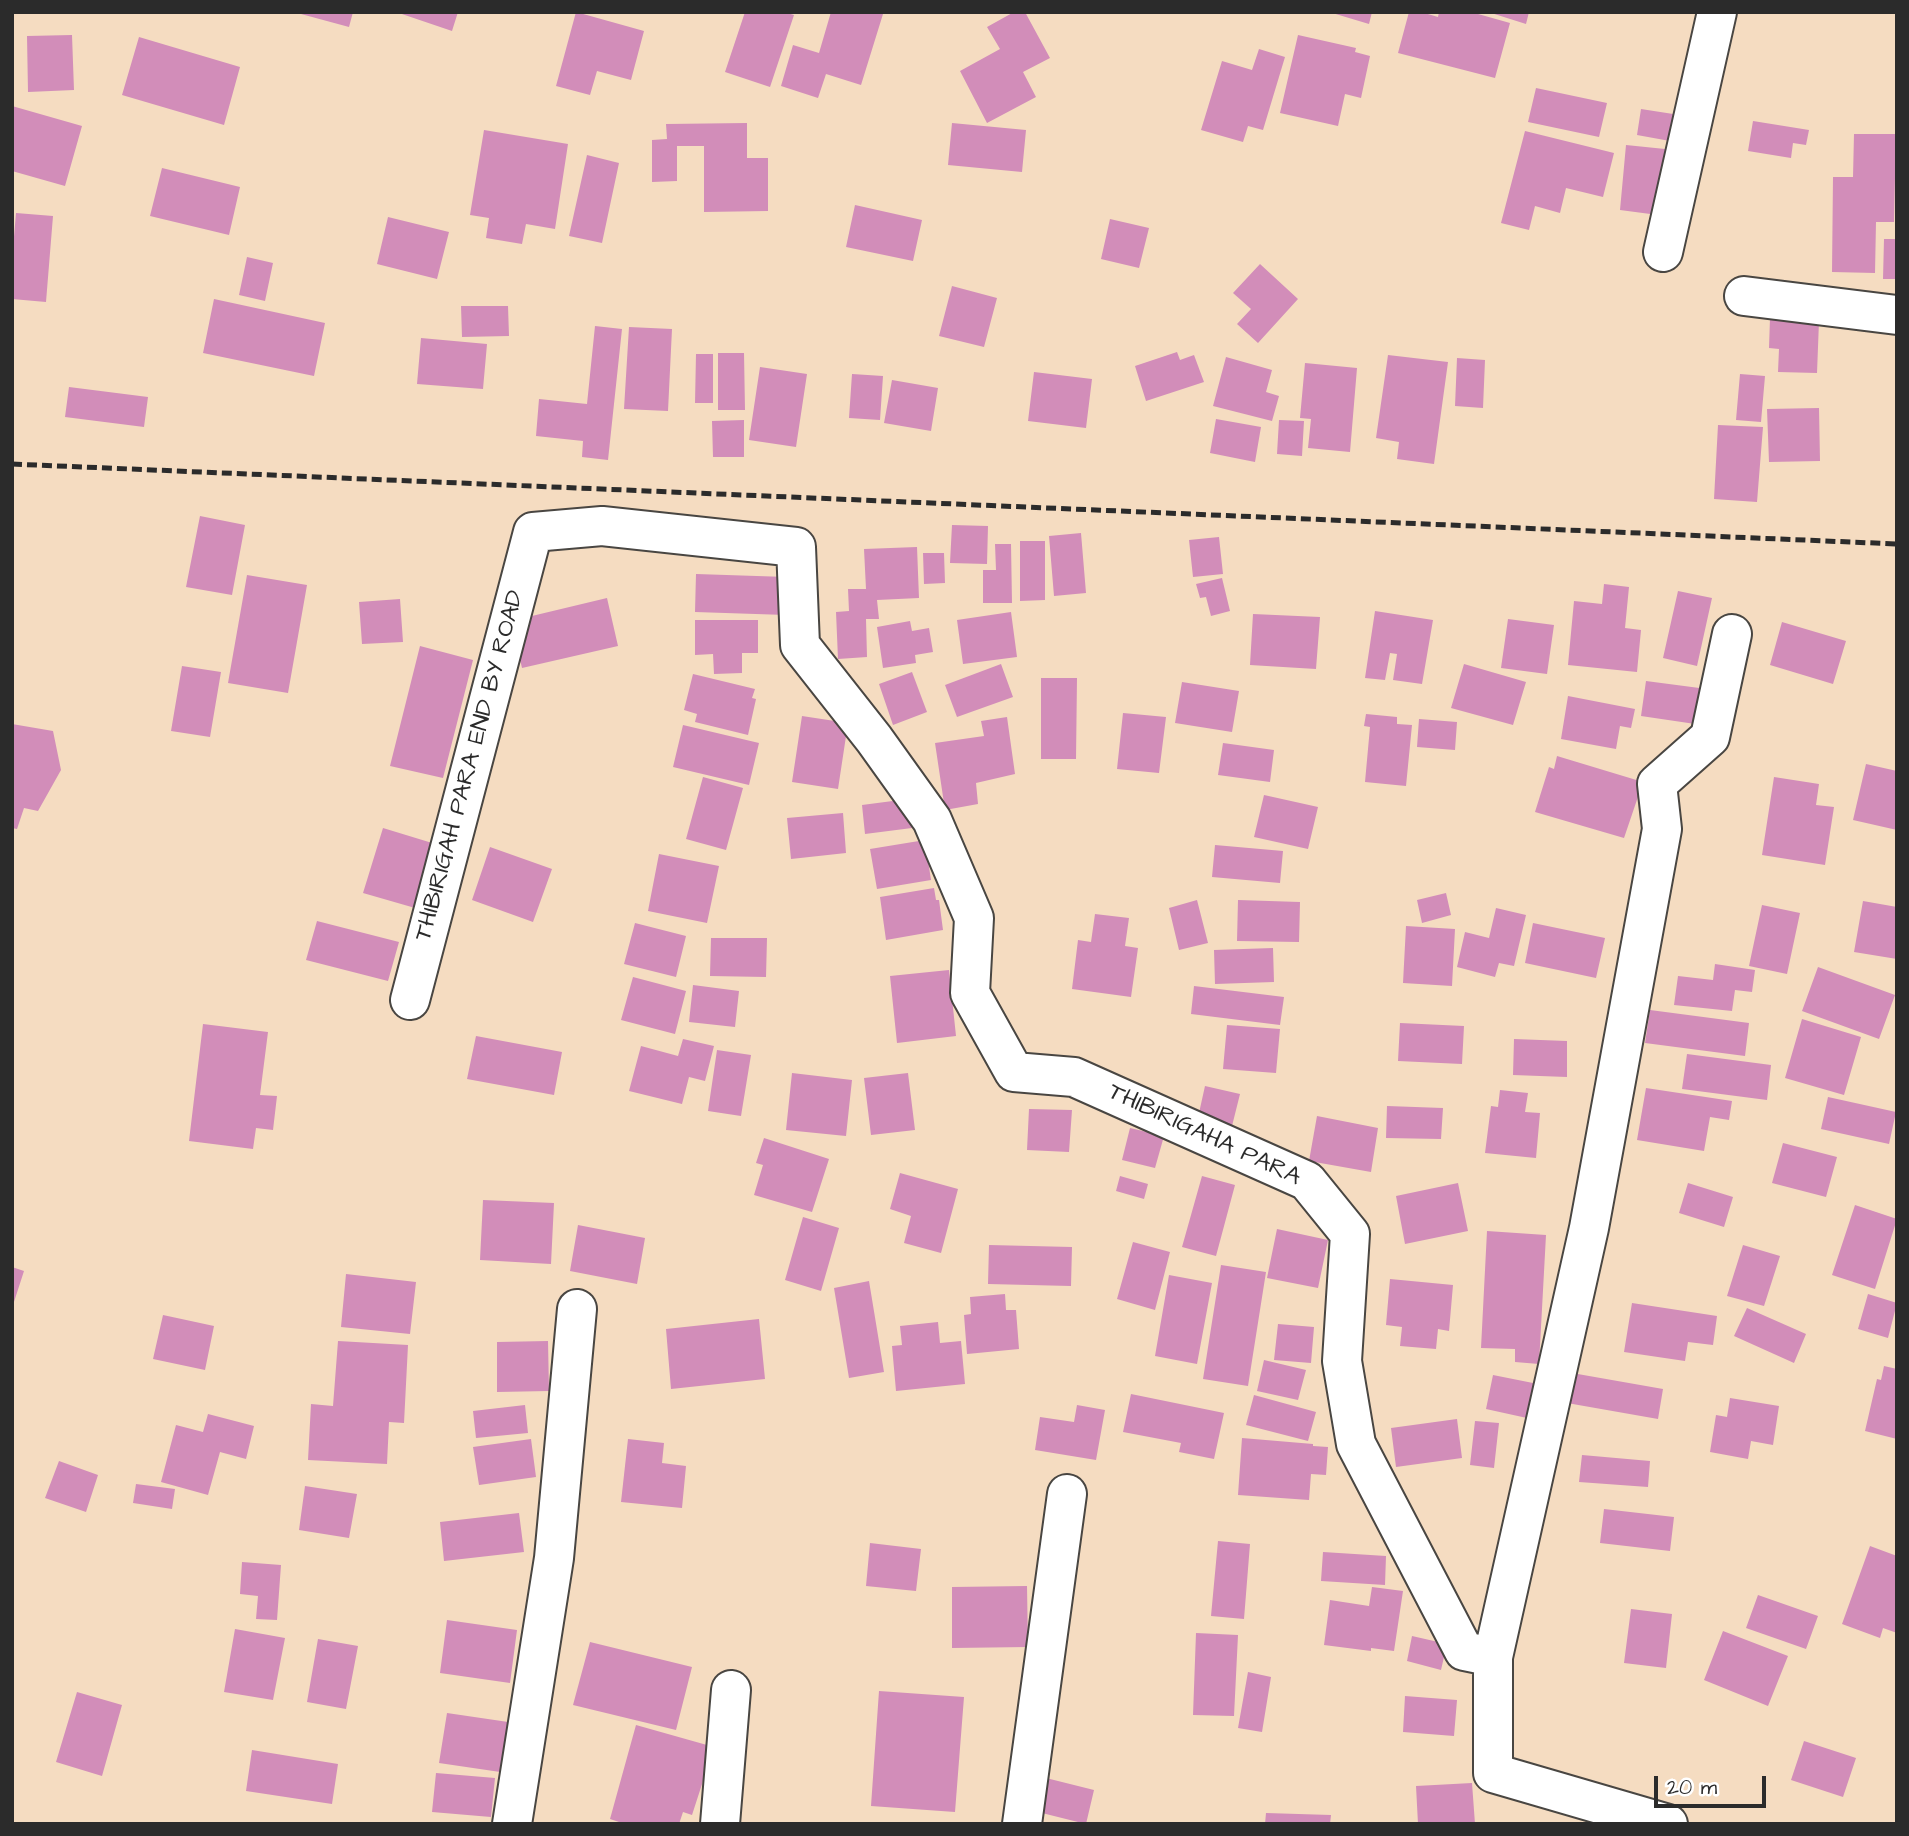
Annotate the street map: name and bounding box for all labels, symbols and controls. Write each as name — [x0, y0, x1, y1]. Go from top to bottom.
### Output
street label: THIBIRIGAH PARA END BY ROAD — [410, 588, 532, 944]
street label: THIBIRIGAHA PARA — [1103, 1079, 1305, 1193]
scale bar — [1657, 1762, 1769, 1806]
text: 20 m — [1667, 1773, 1717, 1802]

